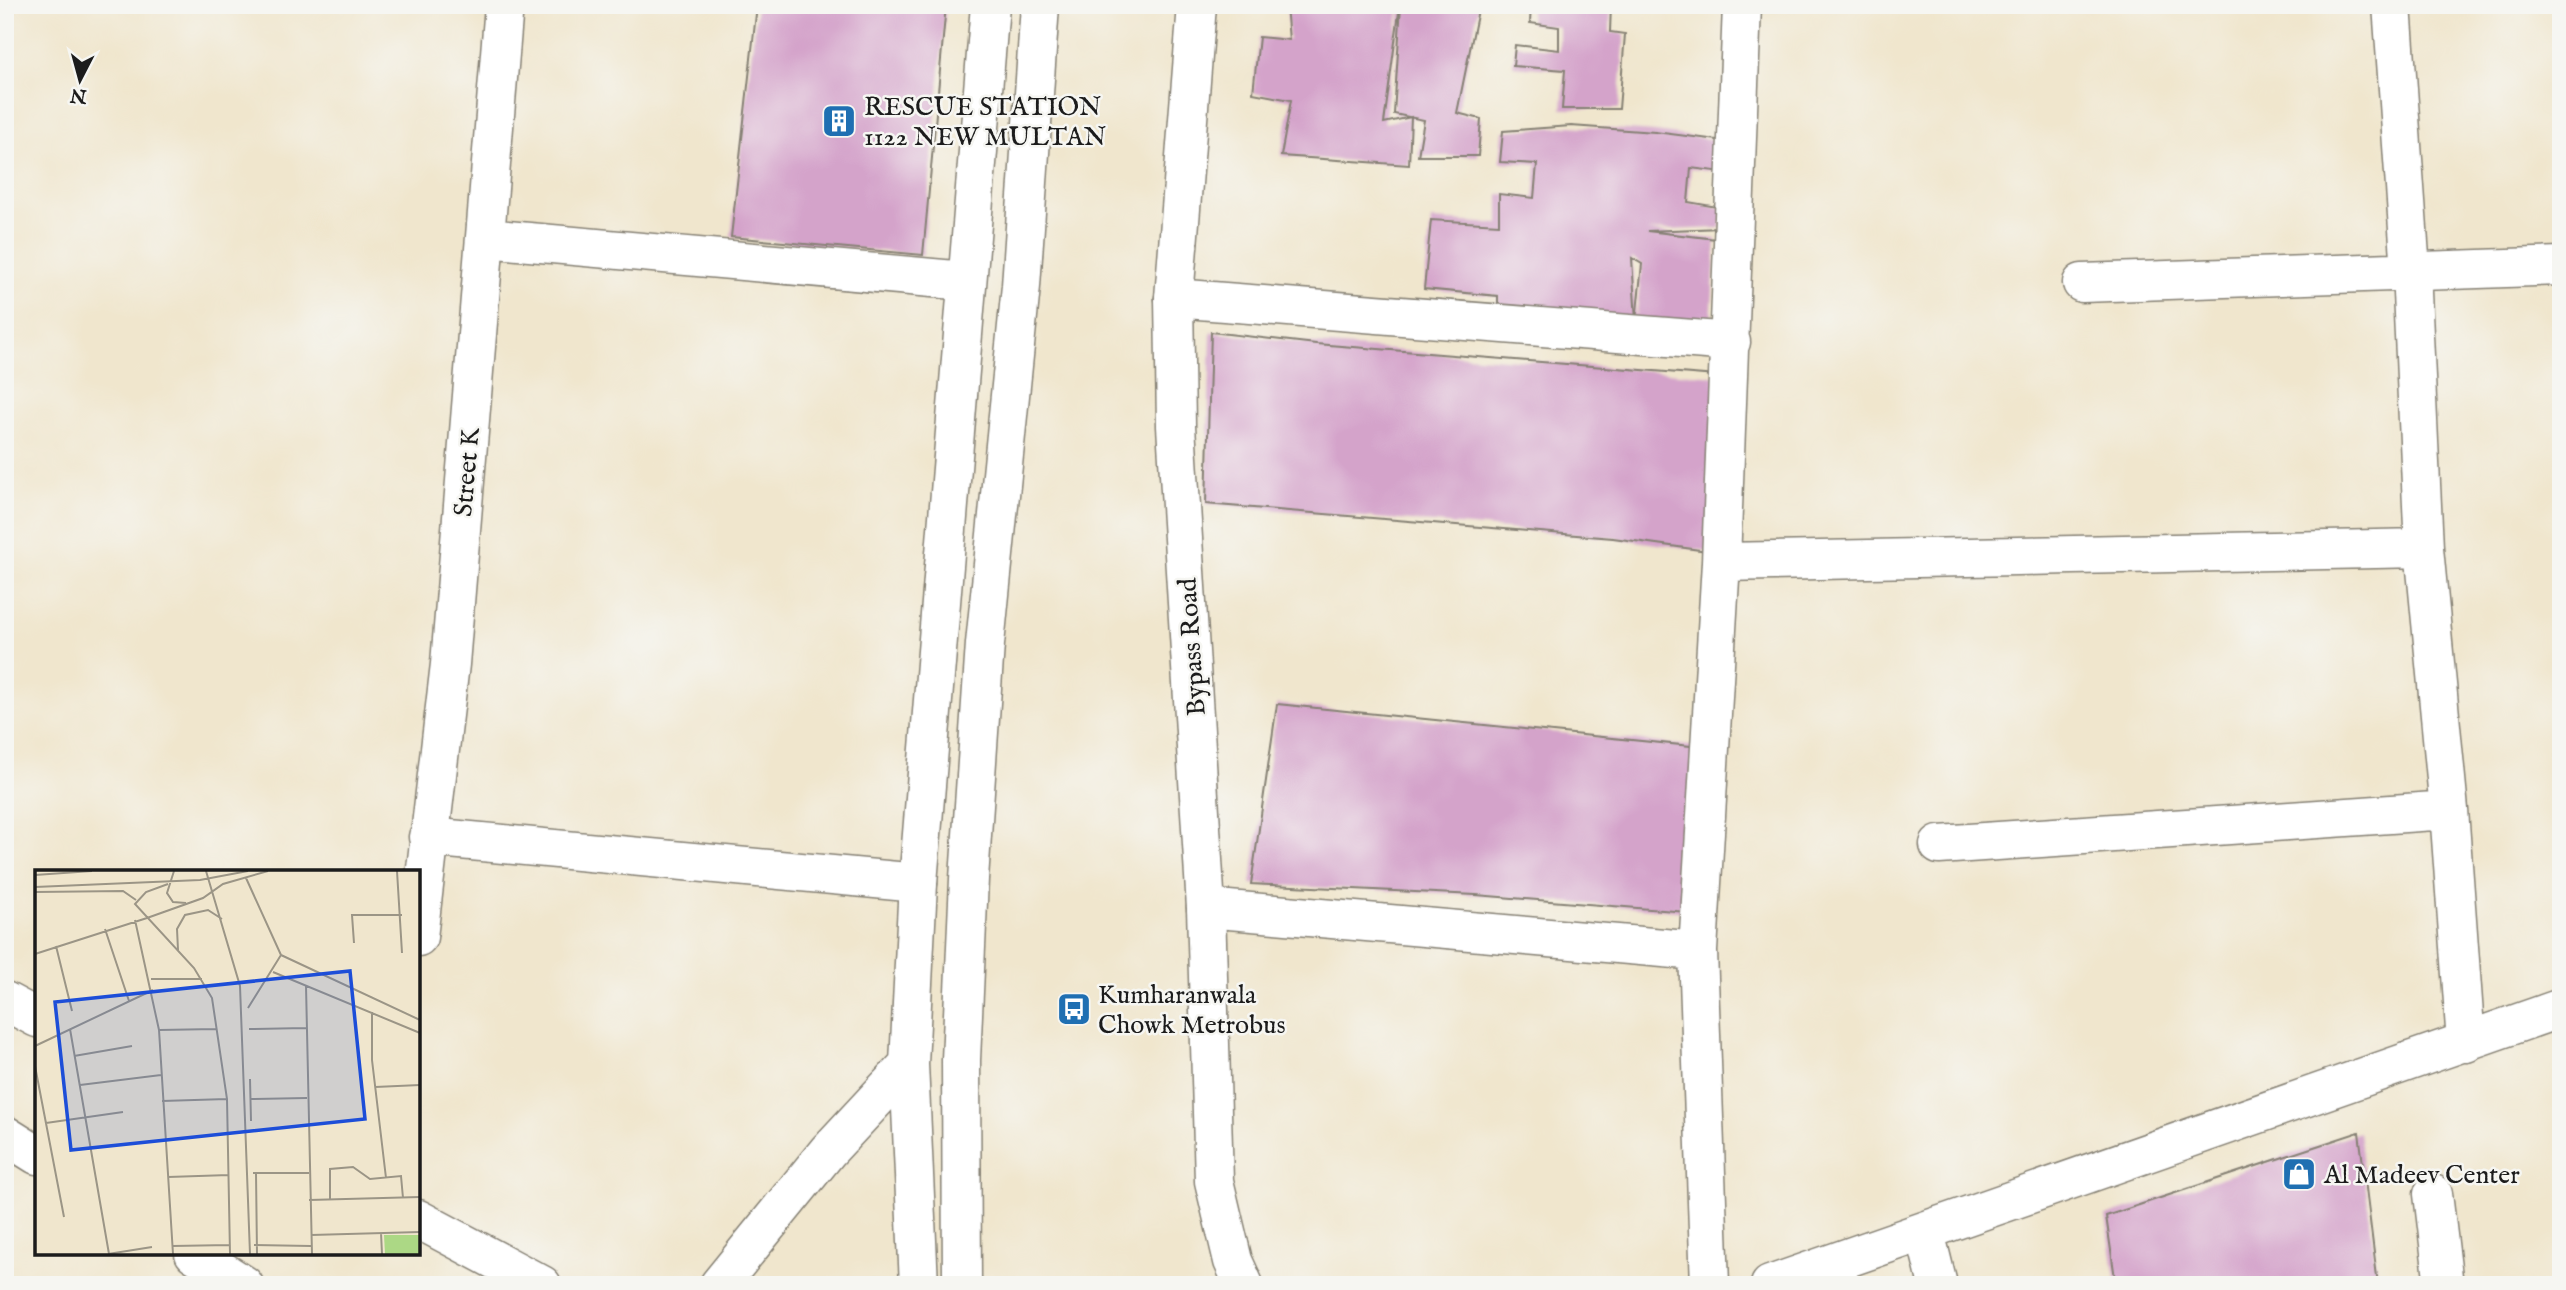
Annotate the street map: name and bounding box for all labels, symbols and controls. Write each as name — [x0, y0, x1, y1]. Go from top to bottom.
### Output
north arrow — [46, 46, 116, 116]
text: N — [68, 82, 89, 108]
place label: RESCUE STATION 1122 NEW MULTAN — [864, 91, 1106, 154]
building icon: RESCUE STATION 1122 NEW MULTAN — [820, 102, 858, 140]
street label: Street K — [447, 425, 488, 518]
street label: Bypass Road — [1171, 577, 1214, 717]
inset map — [35, 870, 420, 1255]
place label: Kumharanwala Chowk Metrobus — [1098, 979, 1286, 1042]
bus stop icon: Kumharanwala Chowk Metrobus — [1055, 990, 1093, 1028]
shop icon: Al Madeev Center — [2280, 1155, 2318, 1193]
place label: Al Madeev Center — [2323, 1159, 2520, 1192]

